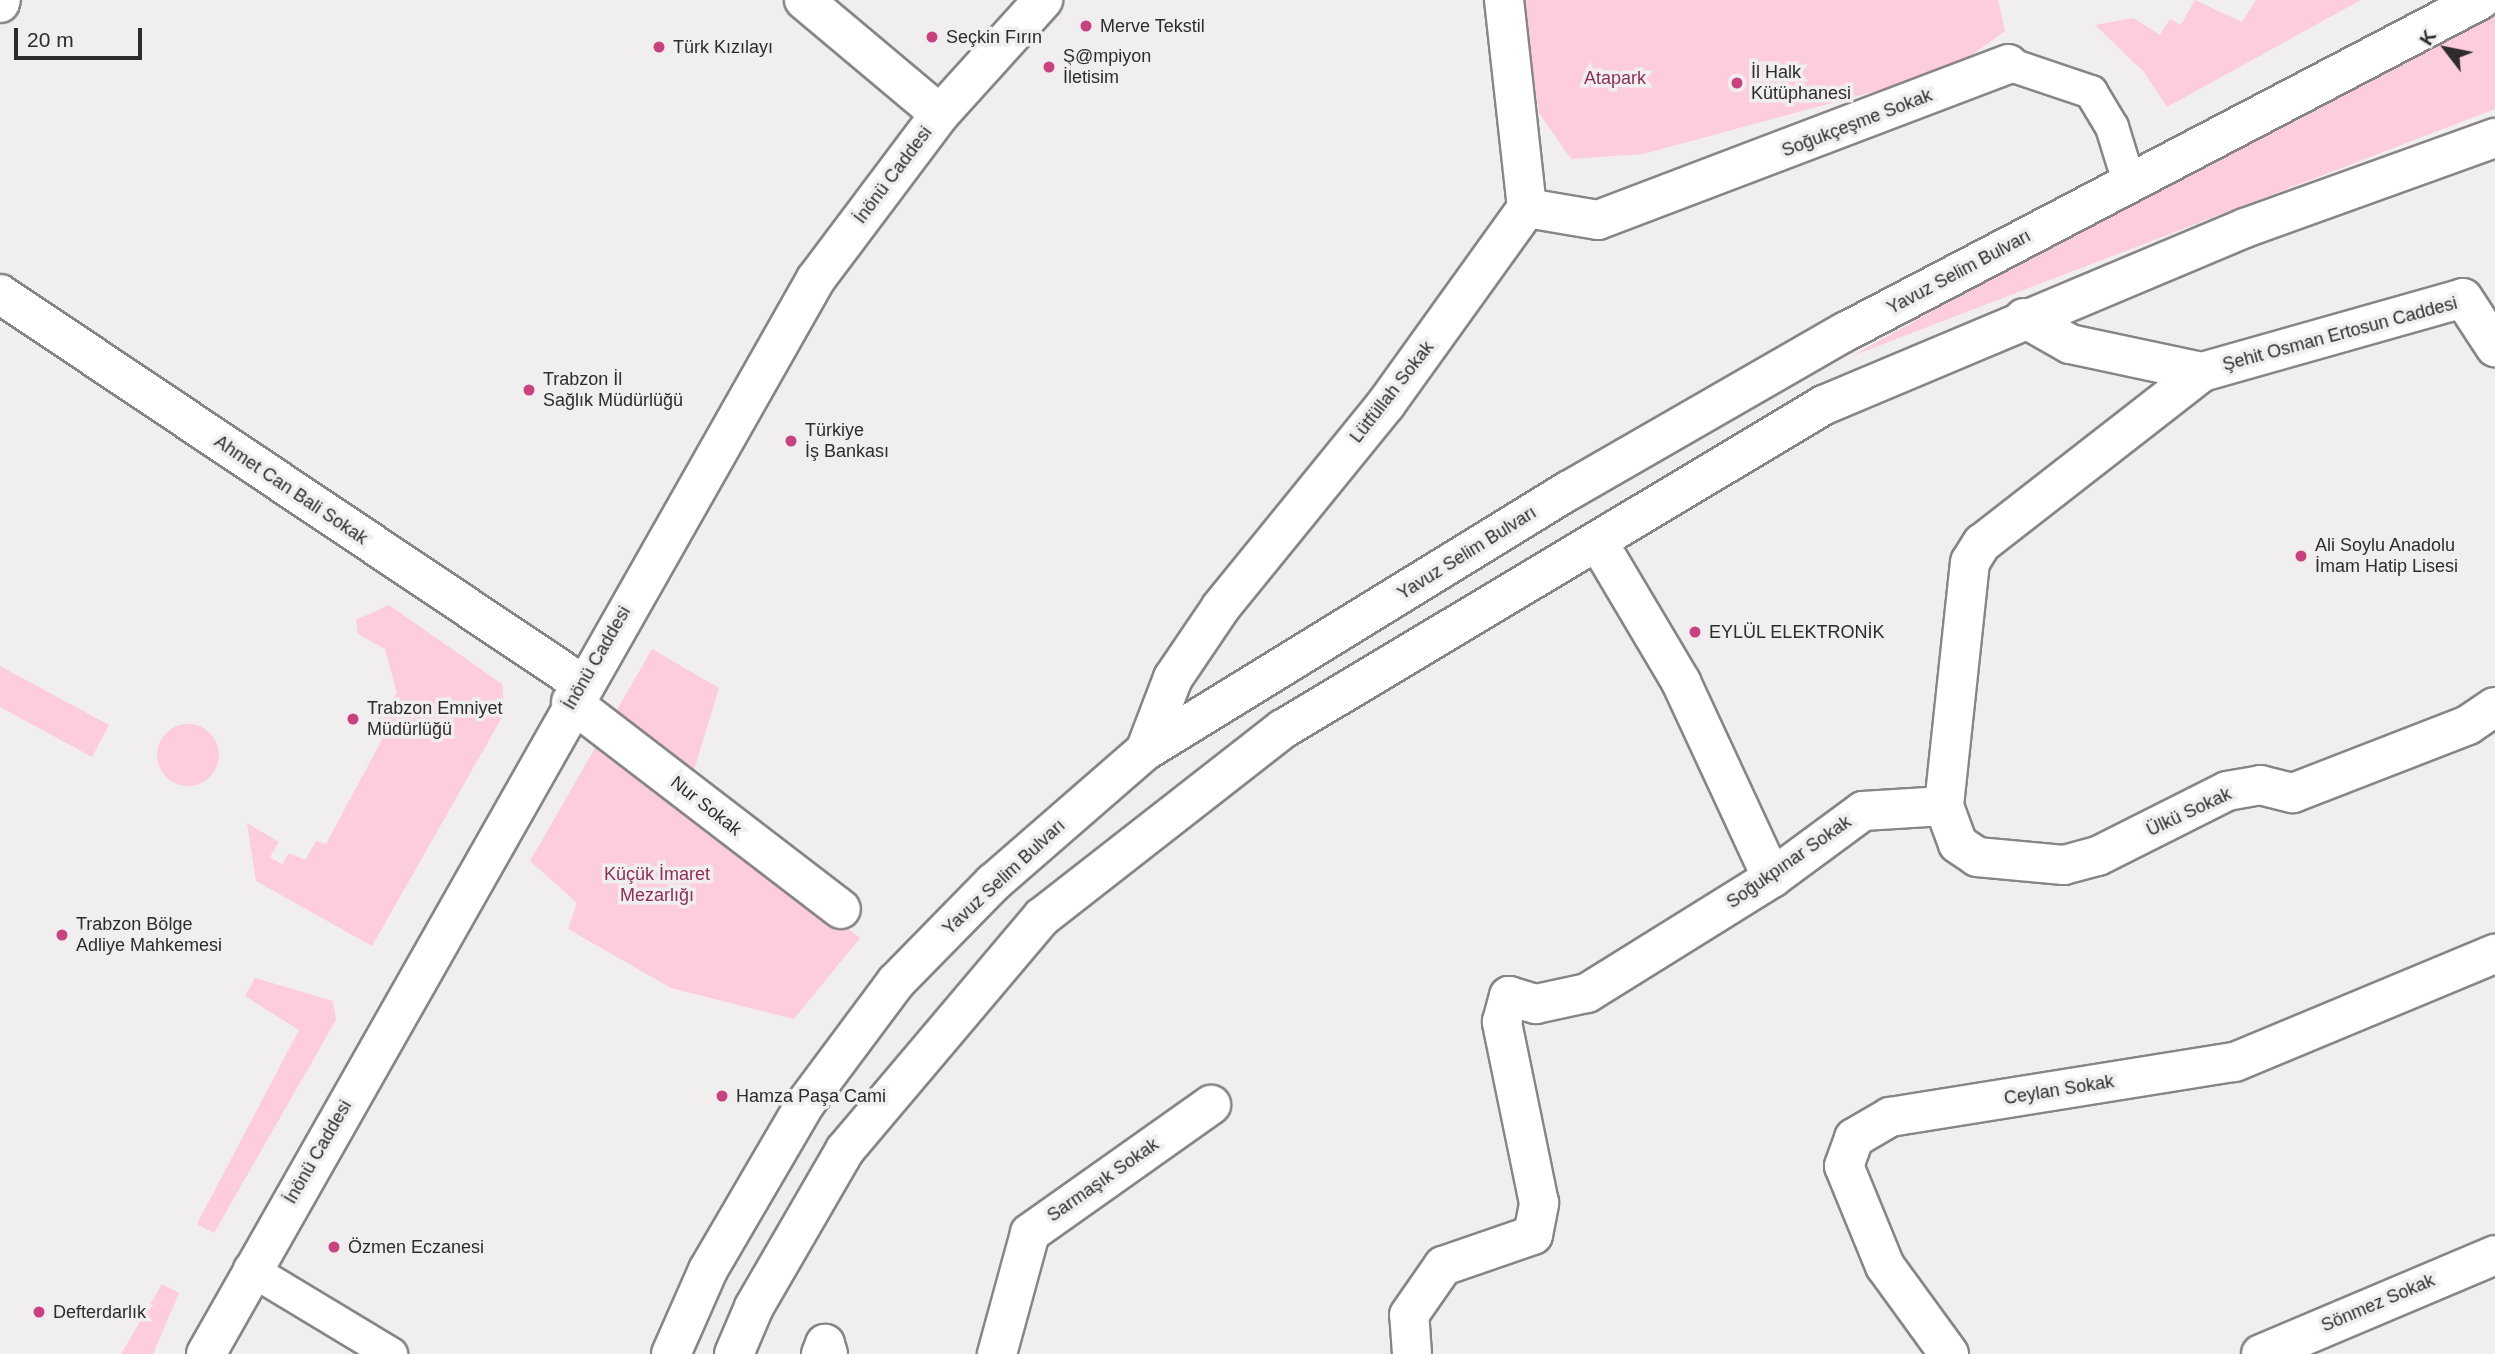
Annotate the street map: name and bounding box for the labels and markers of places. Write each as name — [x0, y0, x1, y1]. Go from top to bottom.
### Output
place label: Merve Tekstil — [1100, 15, 1205, 37]
marker: Merve Tekstil — [1078, 18, 1094, 34]
place label: Seçkin Fırın — [946, 26, 1042, 48]
marker: Seçkin Fırın — [924, 29, 940, 45]
place label: Türk Kızılayı — [673, 36, 773, 58]
marker: Türk Kızılayı — [651, 39, 667, 55]
place label: Ş@mpiyon İletisim — [1063, 46, 1151, 88]
marker: Ş@mpiyon İletisim — [1041, 59, 1057, 75]
place label: İl Halk Kütüphanesi — [1751, 62, 1851, 104]
marker: İl Halk Kütüphanesi — [1729, 75, 1745, 91]
place label: Trabzon İl Sağlık Müdürlüğü — [543, 369, 683, 412]
marker: Trabzon İl Sağlık Müdürlüğü — [521, 382, 537, 398]
place label: Türkiye İş Bankası — [805, 420, 889, 462]
marker: Türkiye İş Bankası — [783, 433, 799, 449]
place label: Ali Soylu Anadolu İmam Hatip Lisesi — [2315, 535, 2458, 578]
marker: Ali Soylu Anadolu İmam Hatip Lisesi — [2293, 548, 2309, 564]
place label: EYLÜL ELEKTRONİK — [1709, 621, 1885, 643]
marker: EYLÜL ELEKTRONİK — [1687, 624, 1703, 640]
place label: Trabzon Emniyet Müdürlüğü — [367, 698, 502, 740]
marker: Trabzon Emniyet Müdürlüğü — [345, 711, 361, 727]
place label: Trabzon Bölge Adliye Mahkemesi — [76, 914, 222, 956]
marker: Trabzon Bölge Adliye Mahkemesi — [54, 927, 70, 943]
place label: Hamza Paşa Cami — [736, 1085, 886, 1107]
marker: Hamza Paşa Cami — [714, 1088, 730, 1104]
place label: Özmen Eczanesi — [348, 1236, 484, 1258]
marker: Özmen Eczanesi — [326, 1239, 342, 1255]
place label: Defterdarlık — [53, 1301, 146, 1323]
marker: Defterdarlık — [31, 1304, 47, 1320]

